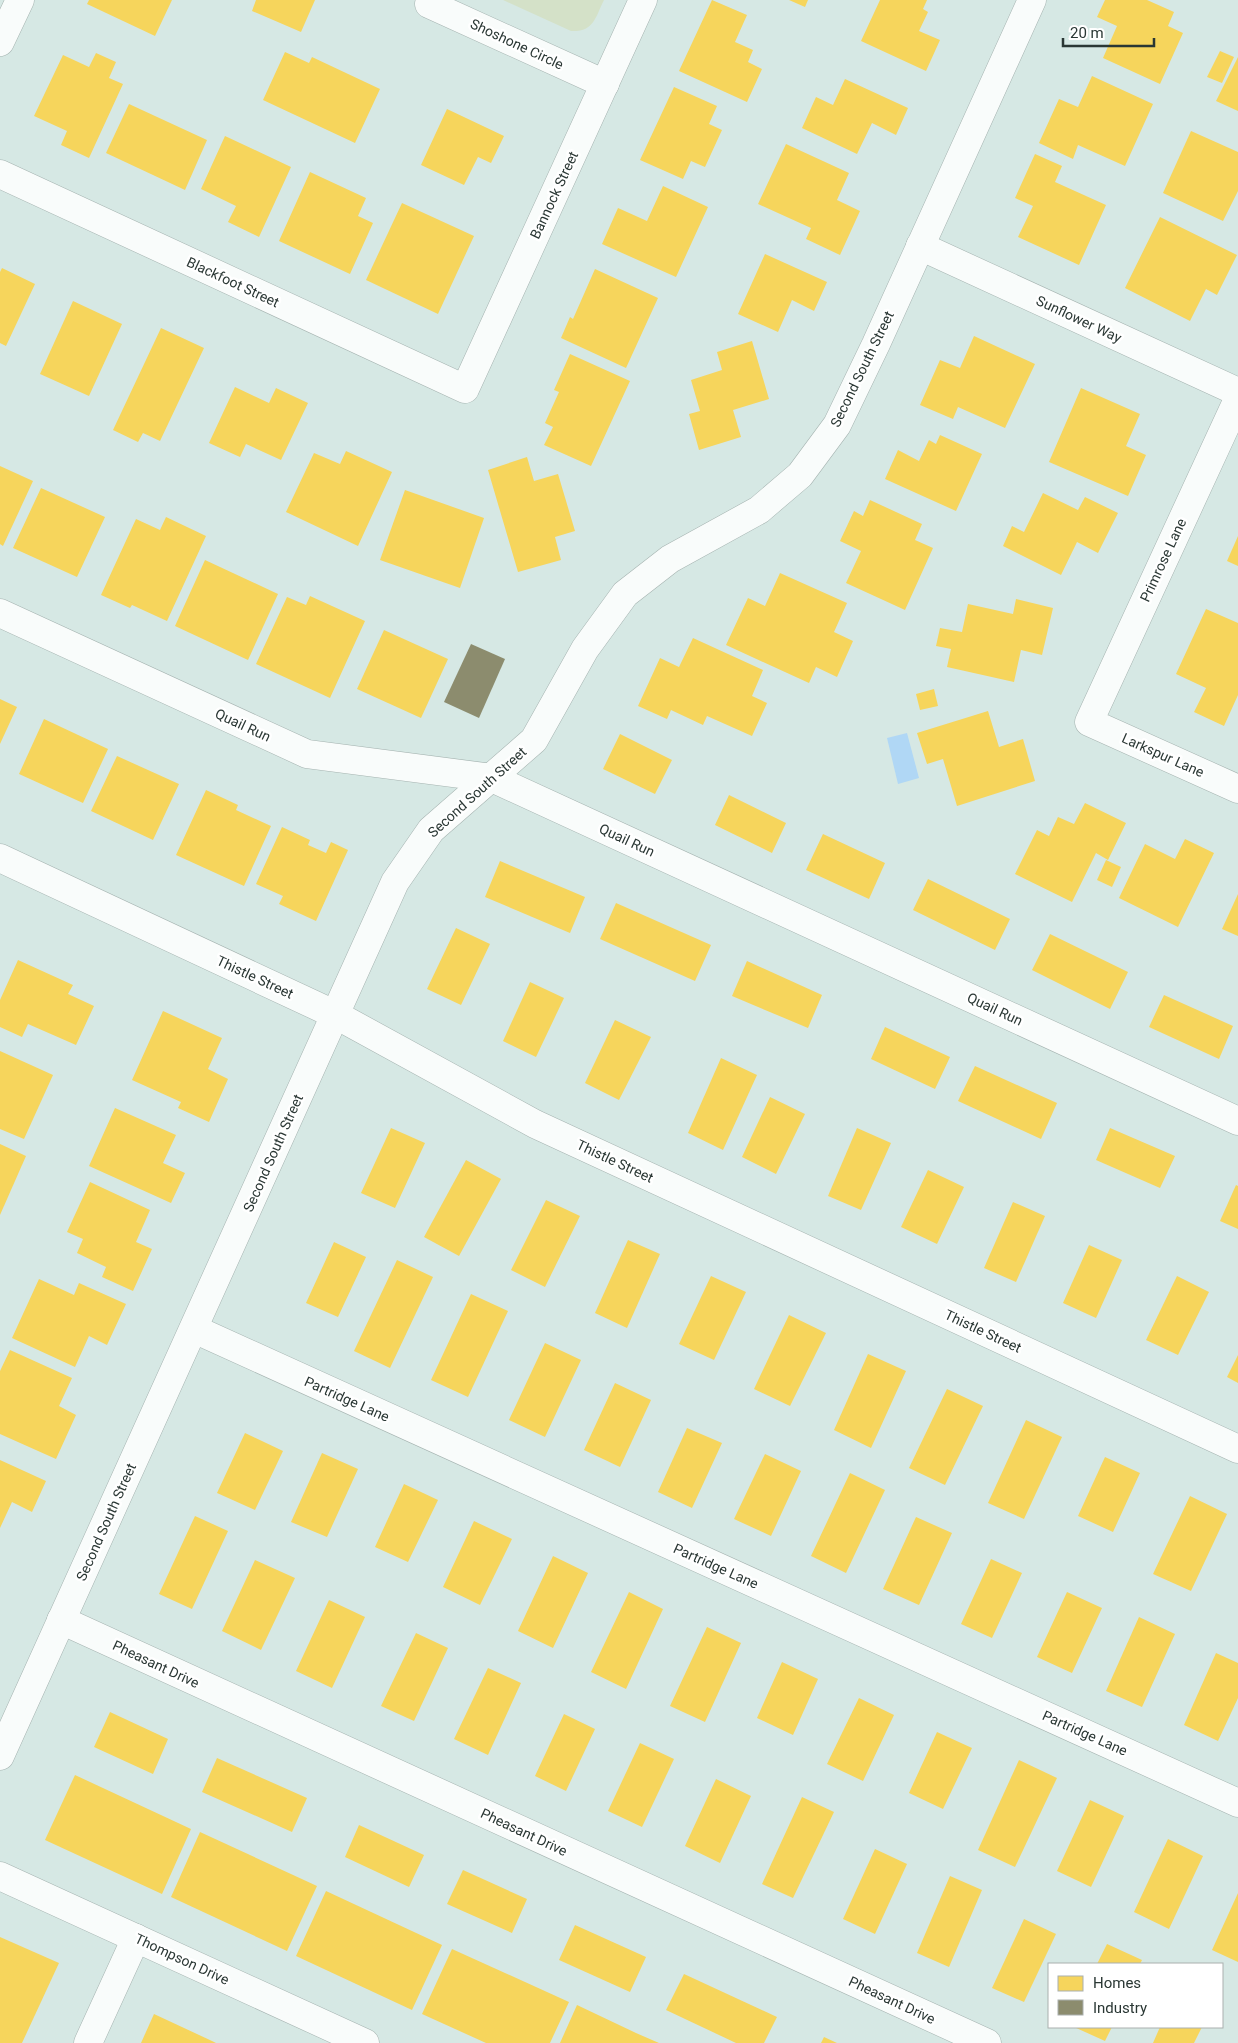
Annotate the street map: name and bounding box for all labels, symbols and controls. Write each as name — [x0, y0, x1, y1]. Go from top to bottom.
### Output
street label: Shoshone Circle — [468, 15, 566, 73]
scale bar — [1063, 15, 1154, 47]
text: 20 m — [1070, 24, 1104, 42]
street label: Bannock Street — [527, 148, 581, 241]
street label: Blackfoot Street — [184, 254, 282, 311]
street label: Sunflower Way — [1034, 292, 1124, 346]
street label: Second South Street — [827, 308, 897, 430]
street label: Primrose Lane — [1137, 516, 1189, 604]
street label: Quail Run — [213, 705, 273, 745]
street label: Larkspur Lane — [1119, 730, 1207, 780]
street label: Second South Street — [425, 743, 530, 840]
street label: Quail Run — [597, 820, 657, 860]
street label: Thistle Street — [214, 952, 296, 1002]
street label: Quail Run — [965, 989, 1025, 1029]
street label: Second South Street — [240, 1091, 306, 1214]
street label: Thistle Street — [574, 1136, 656, 1186]
street label: Thistle Street — [942, 1306, 1024, 1356]
street label: Partridge Lane — [302, 1373, 392, 1425]
street label: Second South Street — [73, 1460, 139, 1583]
street label: Partridge Lane — [671, 1540, 761, 1592]
street label: Pheasant Drive — [110, 1637, 202, 1691]
street label: Partridge Lane — [1040, 1707, 1130, 1759]
street label: Pheasant Drive — [478, 1805, 570, 1859]
street label: Thompson Drive — [132, 1930, 232, 1988]
legend — [1048, 1963, 1223, 2028]
street label: Pheasant Drive — [846, 1973, 938, 2027]
text: Homes — [1093, 1974, 1141, 1992]
text: Industry — [1093, 1999, 1147, 2017]

